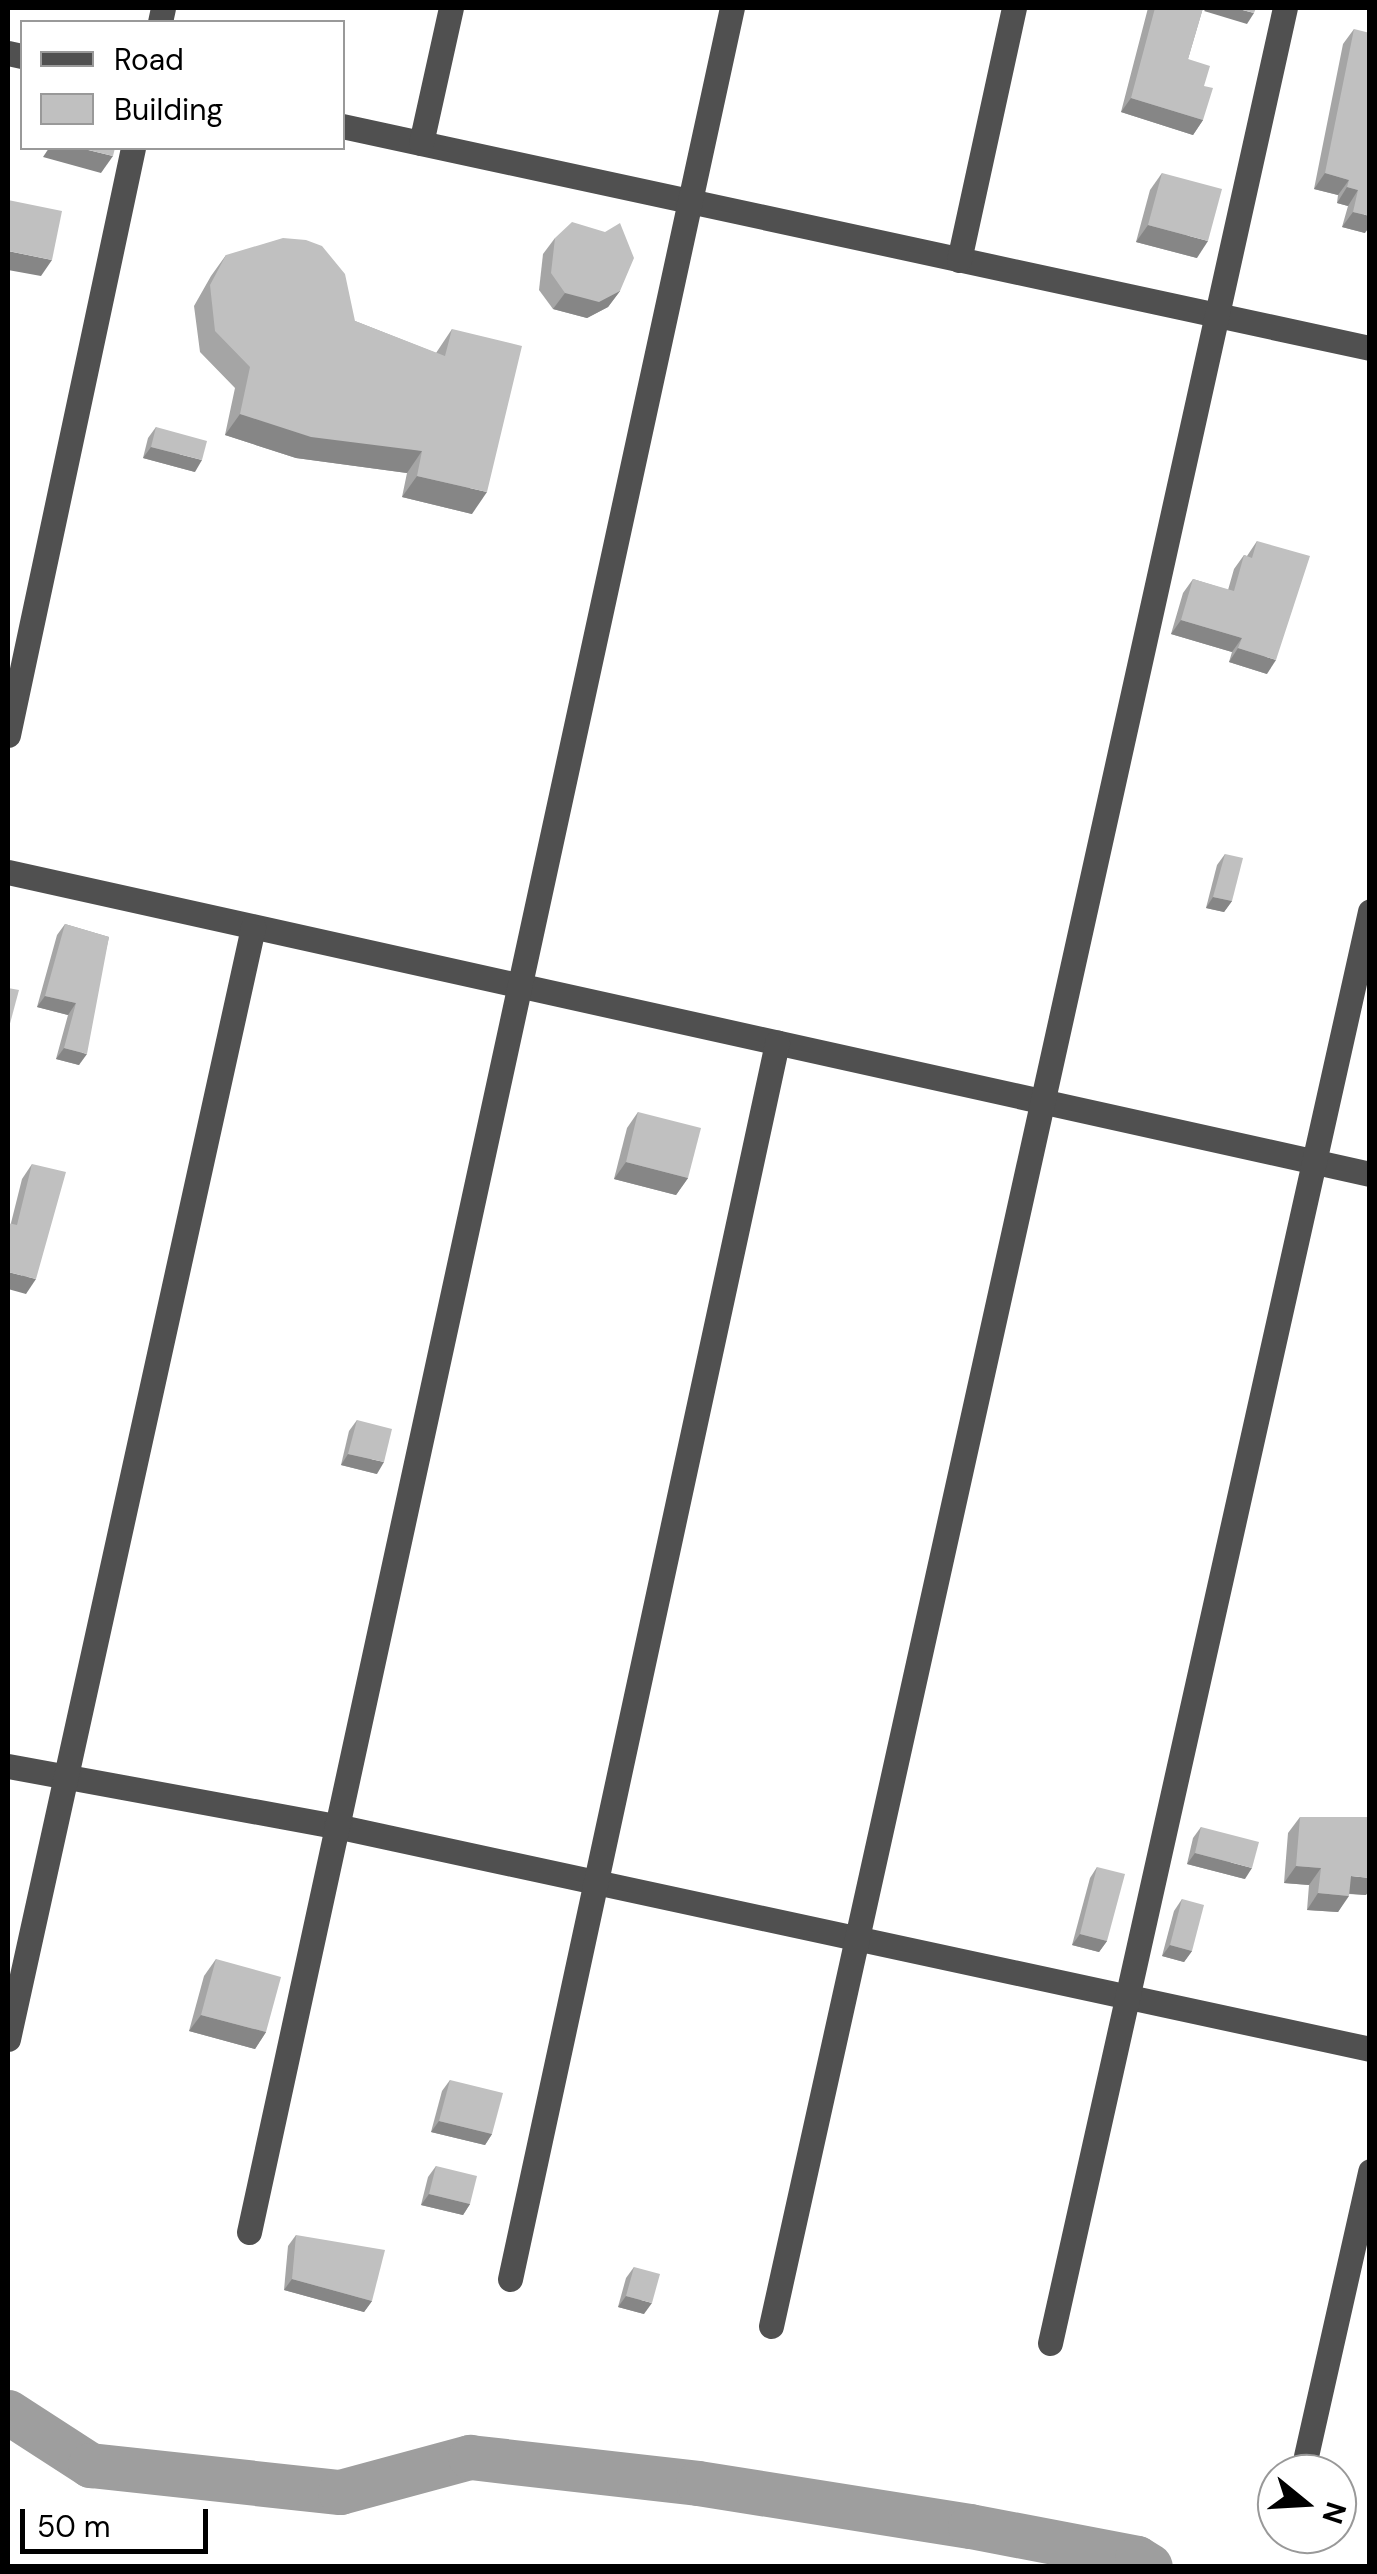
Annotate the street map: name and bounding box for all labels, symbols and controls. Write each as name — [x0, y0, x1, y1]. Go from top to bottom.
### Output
legend — [20, 20, 345, 150]
text: Road — [114, 40, 184, 79]
text: Building — [114, 90, 223, 129]
north arrow — [1257, 2454, 1357, 2554]
scale bar — [25, 2489, 212, 2551]
text: N — [1313, 2497, 1355, 2528]
text: 50 m — [37, 2507, 111, 2546]

